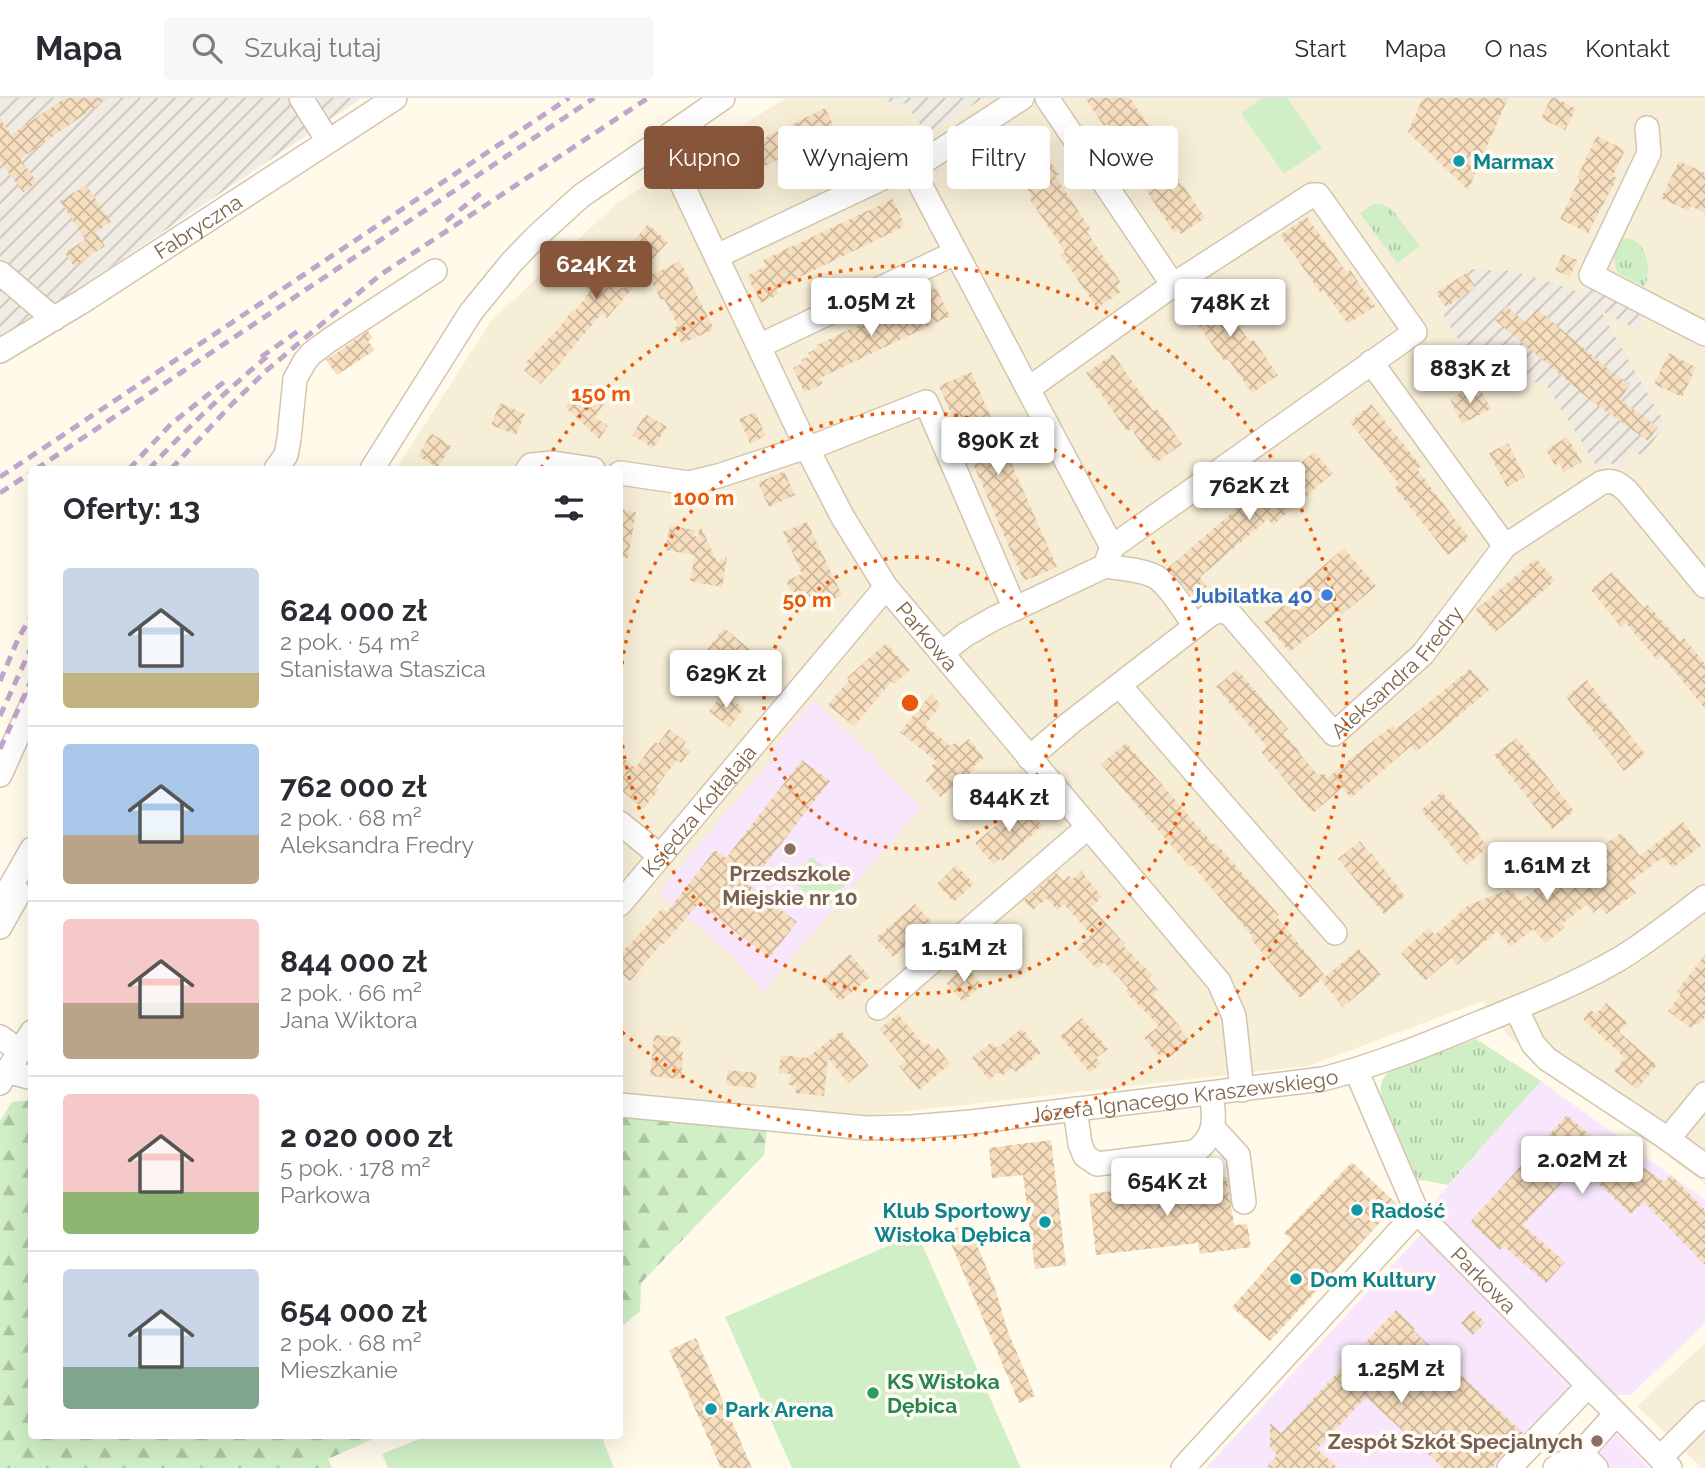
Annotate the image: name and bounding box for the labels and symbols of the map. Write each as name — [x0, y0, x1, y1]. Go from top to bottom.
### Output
place label: Marmax — [1473, 149, 1555, 174]
marker: Marmax — [1451, 153, 1467, 169]
street label: Fabryczna — [149, 189, 246, 264]
pin: 624K zł — [531, 242, 661, 301]
pin: 1.05M zł — [799, 278, 943, 338]
pin: 748K zł — [1165, 280, 1295, 339]
pin: 883K zł — [1405, 345, 1535, 405]
text: 150 m — [571, 381, 631, 406]
pin: 890K zł — [933, 418, 1063, 477]
pin: 762K zł — [1184, 462, 1314, 522]
text: 100 m — [674, 485, 734, 510]
place label: Jubilatka 40 — [1191, 583, 1313, 608]
text: 50 m — [782, 587, 832, 612]
marker: Jubilatka 40 — [1319, 587, 1335, 603]
street label: Parkowa — [891, 596, 964, 676]
street label: Aleksandra Fredry — [1326, 601, 1468, 743]
pin: 629K zł — [661, 650, 791, 710]
centre of rings — [898, 691, 922, 715]
street label: Księdza Kołłątaja — [636, 740, 761, 882]
pin: 844K zł — [944, 774, 1074, 834]
marker: Przedszkole Miejskie nr 10 — [782, 841, 798, 857]
pin: 1.61M zł — [1475, 842, 1619, 902]
place label: Przedszkole Miejskie nr 10 — [722, 861, 858, 910]
pin: 1.51M zł — [892, 924, 1036, 984]
street label: Józefa Ignacego Kraszewskiego — [1029, 1063, 1341, 1127]
pin: 2.02M zł — [1510, 1136, 1654, 1196]
pin: 654K zł — [1102, 1158, 1232, 1218]
place label: Klub Sportowy Wisłoka Dębica — [874, 1198, 1031, 1247]
place label: Radość — [1371, 1198, 1445, 1223]
marker: Radość — [1349, 1202, 1365, 1218]
marker: Klub Sportowy Wisłoka Dębica — [1037, 1214, 1053, 1230]
street label: Parkowa — [1446, 1242, 1522, 1318]
place label: Dom Kultury — [1310, 1267, 1437, 1292]
marker: Dom Kultury — [1288, 1271, 1304, 1287]
pin: 1.25M zł — [1329, 1346, 1473, 1405]
place label: KS Wisłoka Dębica — [887, 1369, 1000, 1418]
marker: KS Wisłoka Dębica — [865, 1385, 881, 1401]
place label: Park Arena — [725, 1397, 834, 1422]
marker: Park Arena — [703, 1401, 719, 1417]
place label: Zespół Szkół Specjalnych — [1328, 1429, 1583, 1454]
marker: Zespół Szkół Specjalnych — [1589, 1433, 1605, 1449]

